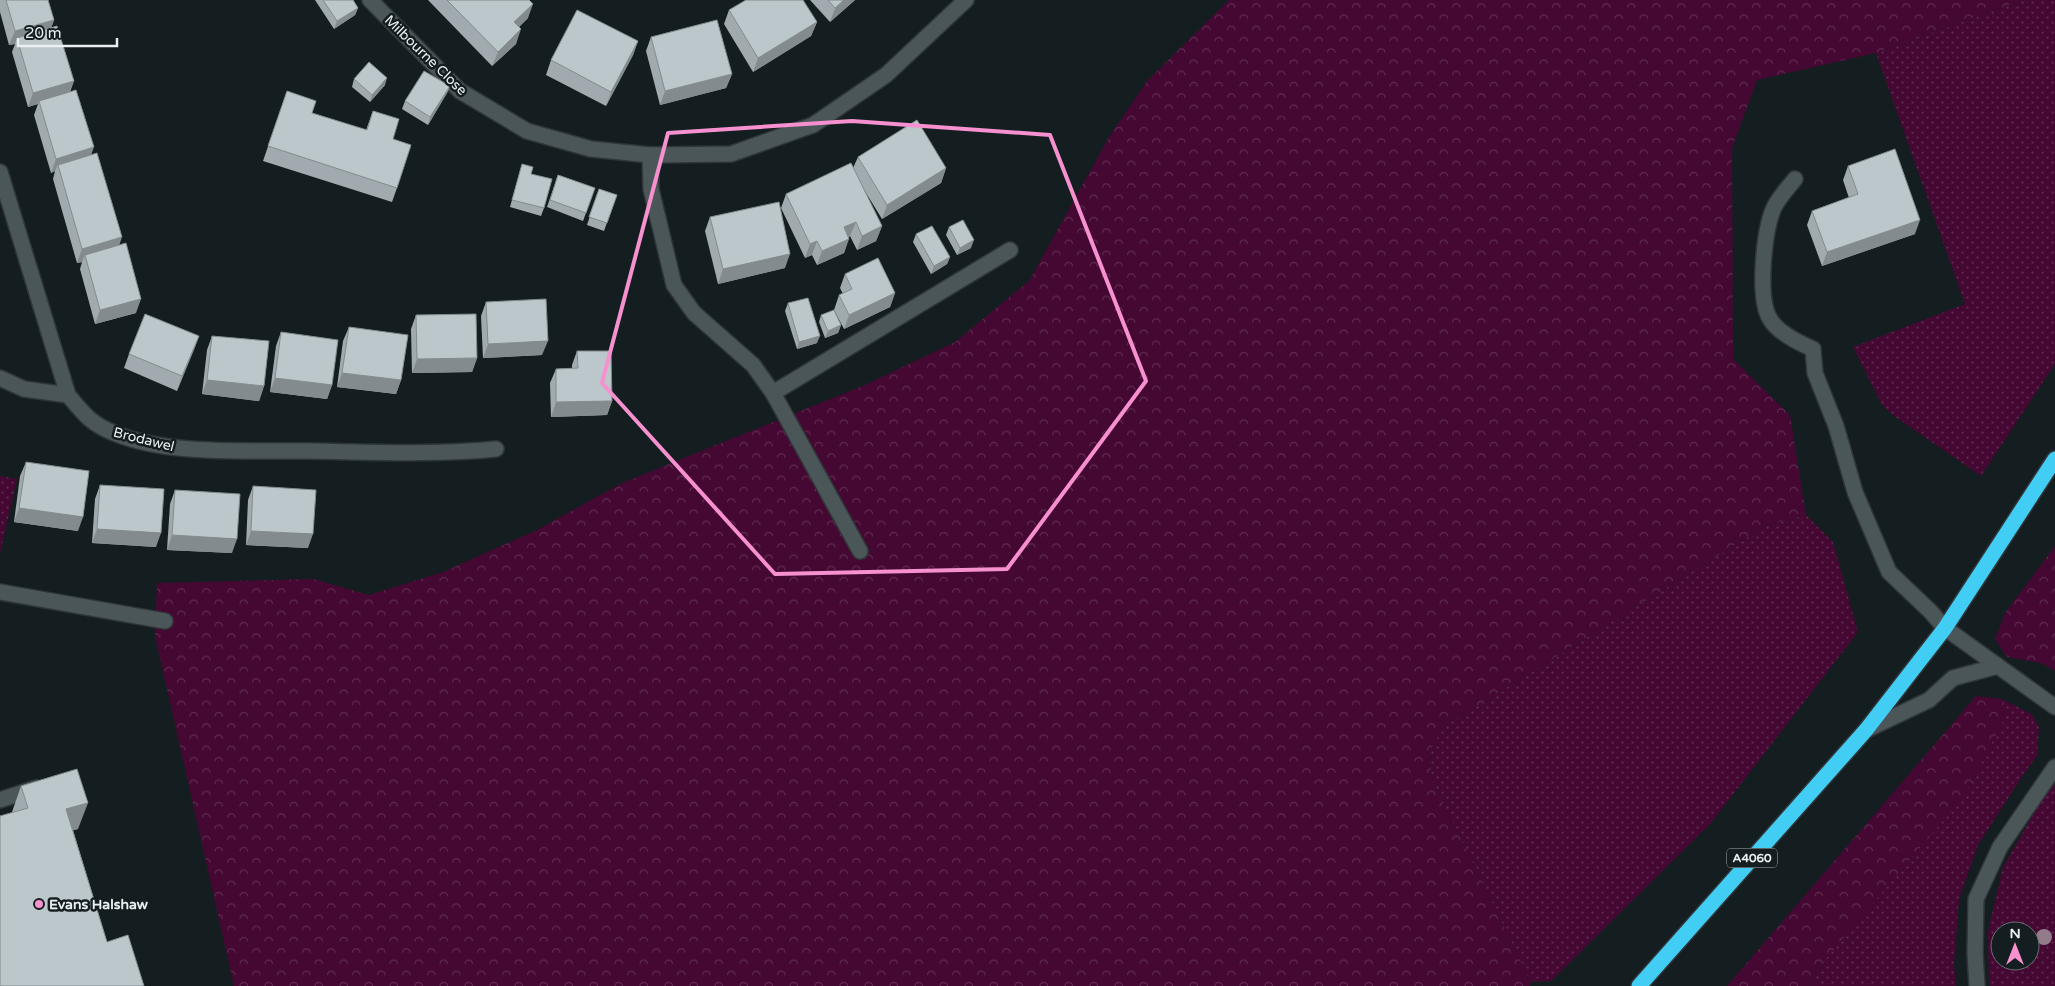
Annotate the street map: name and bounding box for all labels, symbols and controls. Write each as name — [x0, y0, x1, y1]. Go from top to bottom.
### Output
street label: Milbourne Close — [381, 12, 470, 99]
scale bar — [18, 15, 116, 47]
text: 20 m — [25, 24, 62, 42]
street label: Brodawel — [112, 424, 176, 455]
road number: A4060 — [1727, 848, 1777, 868]
place label: Evans Halshaw — [49, 896, 148, 913]
marker: Evans Halshaw — [33, 898, 45, 910]
north arrow — [1990, 921, 2040, 971]
text: N — [2009, 925, 2021, 942]

